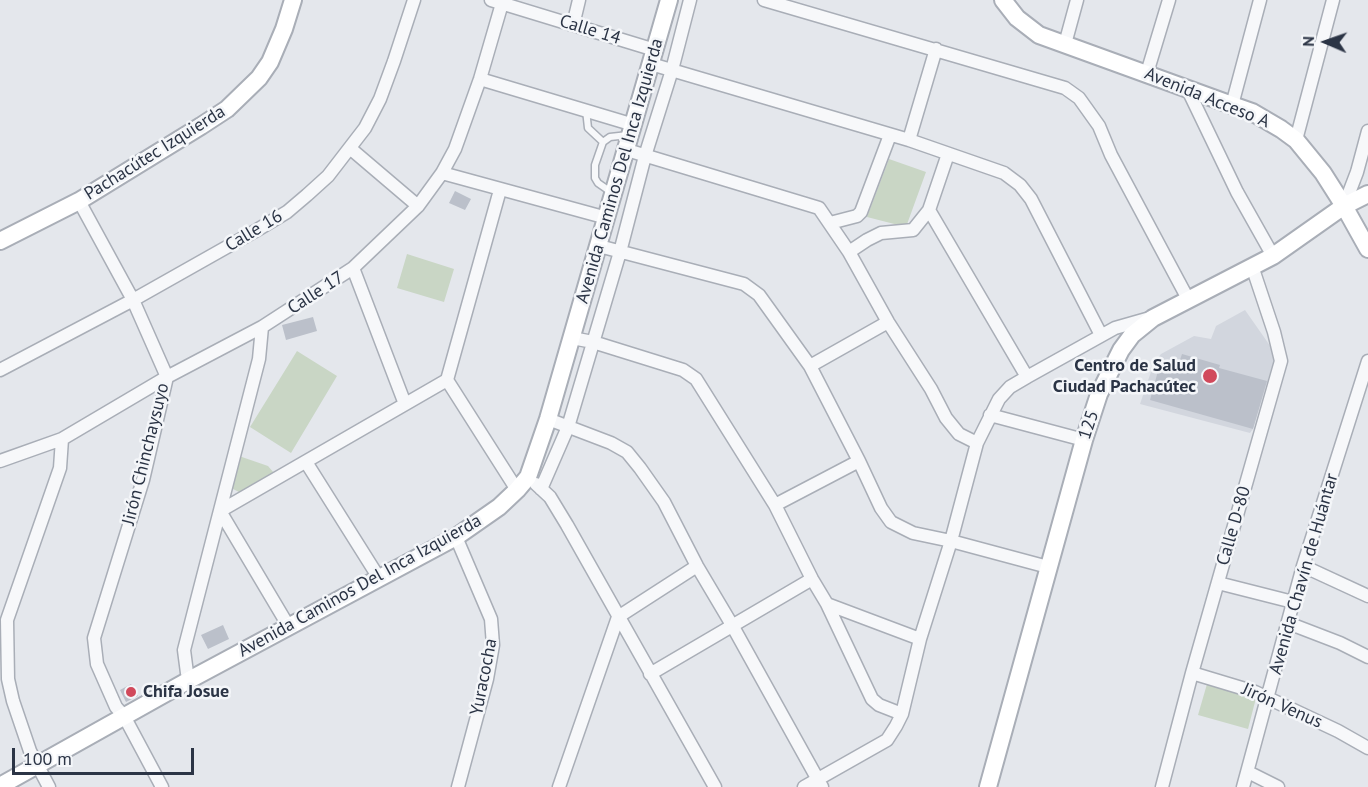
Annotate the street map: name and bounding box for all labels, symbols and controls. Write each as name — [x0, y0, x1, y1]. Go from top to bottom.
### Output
street label: Calle 14 — [557, 10, 623, 50]
north arrow — [1296, 12, 1356, 72]
street label: Avenida Caminos Del Inca Izquierda — [572, 36, 668, 306]
text: N — [1298, 36, 1318, 47]
street label: Avenida Acceso A — [1141, 63, 1273, 133]
street label: Pachacútec Izquierda — [81, 101, 229, 205]
street label: Calle 16 — [221, 206, 287, 256]
street label: Calle 17 — [284, 267, 348, 319]
place label: Centro de Salud Ciudad Pachacútec — [1053, 355, 1196, 398]
marker: Centro de Salud Ciudad Pachacútec — [1201, 367, 1219, 385]
street label: Jirón Chinchaysuyo — [118, 381, 174, 527]
street label: 125 — [1074, 408, 1104, 442]
street label: Avenida Chavín de Huántar — [1265, 471, 1343, 677]
street label: Calle D-80 — [1212, 484, 1256, 568]
street label: Avenida Caminos Del Inca Izquierda — [235, 510, 485, 662]
street label: Yuracocha — [466, 637, 502, 717]
street label: Jirón Venus — [1238, 679, 1326, 733]
place label: Chifa Josue — [143, 681, 229, 703]
marker: Chifa Josue — [124, 685, 138, 699]
scale bar — [15, 736, 196, 774]
text: 100 m — [23, 747, 72, 770]

